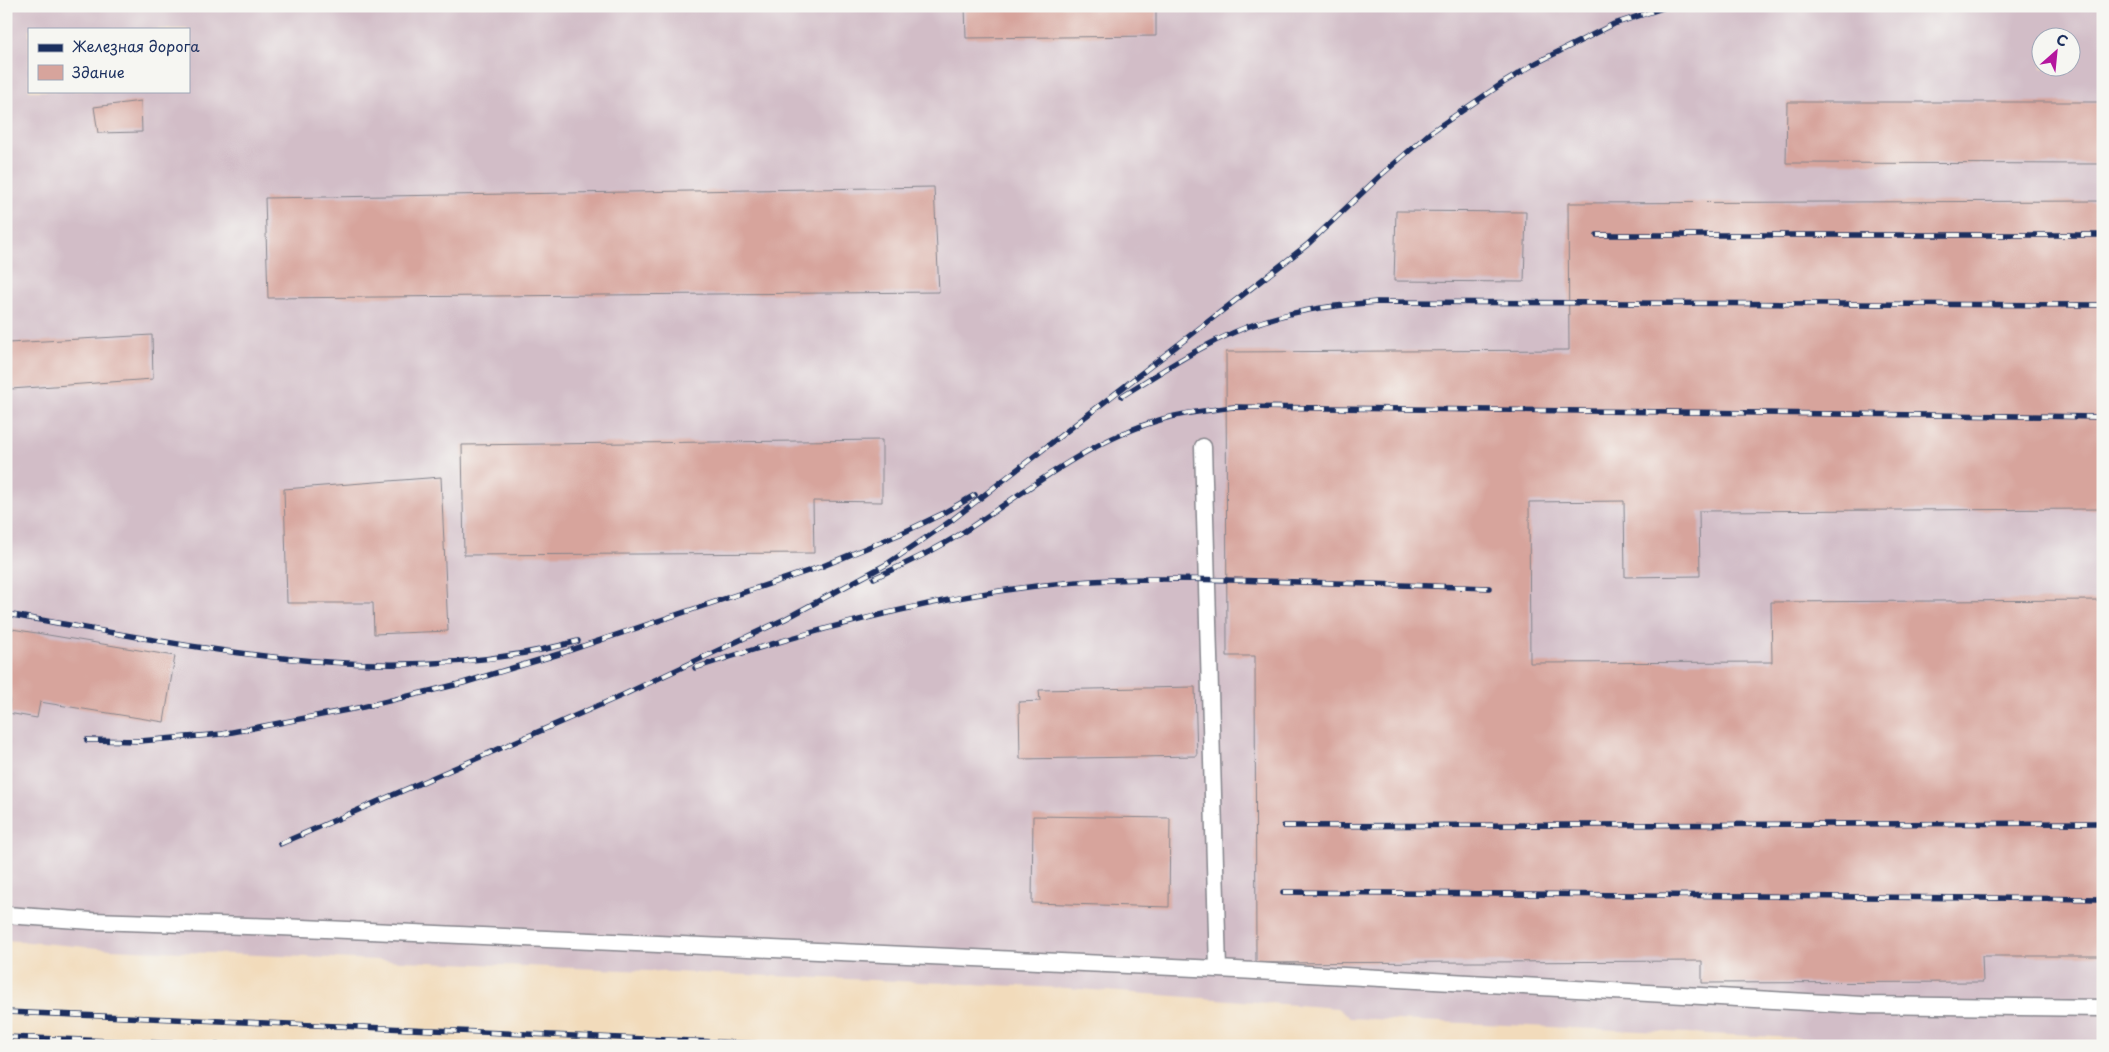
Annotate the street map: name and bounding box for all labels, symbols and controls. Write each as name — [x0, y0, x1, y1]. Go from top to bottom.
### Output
legend — [28, 28, 190, 92]
north arrow — [2032, 28, 2082, 78]
text: С — [2053, 28, 2072, 52]
text: Железная дорога — [72, 34, 200, 57]
text: Здание — [72, 60, 125, 83]

